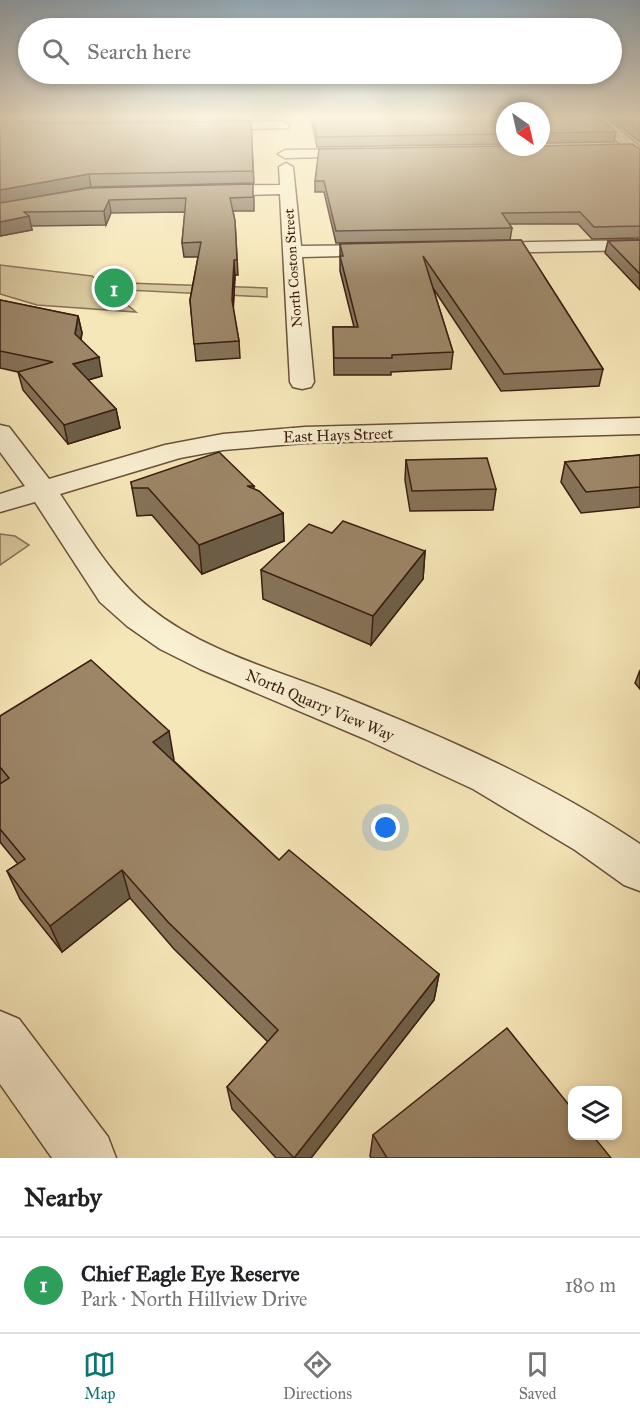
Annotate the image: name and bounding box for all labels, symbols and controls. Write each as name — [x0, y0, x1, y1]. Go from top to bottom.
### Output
search box — [18, 18, 622, 84]
icon: search — [39, 35, 72, 68]
text: Search here — [87, 38, 191, 65]
north arrow — [496, 102, 550, 156]
street label: North Coston Street — [280, 208, 306, 328]
pin: 1 — [94, 266, 134, 310]
street label: East Hays Street — [283, 424, 394, 446]
street label: North Quarry View Way — [243, 665, 398, 745]
your location — [371, 813, 400, 842]
map controls — [568, 1086, 622, 1140]
button: layers — [568, 1086, 622, 1140]
text: Nearby — [24, 1181, 102, 1213]
text: Chief Eagle Eye Reserve — [81, 1260, 300, 1287]
text: 1 — [40, 1273, 47, 1297]
text: 180 m — [565, 1273, 616, 1297]
text: Park · North Hillview Drive — [81, 1287, 307, 1311]
tab: Map — [83, 1348, 116, 1403]
tab: Directions — [283, 1348, 352, 1403]
tab: Saved — [519, 1348, 557, 1403]

